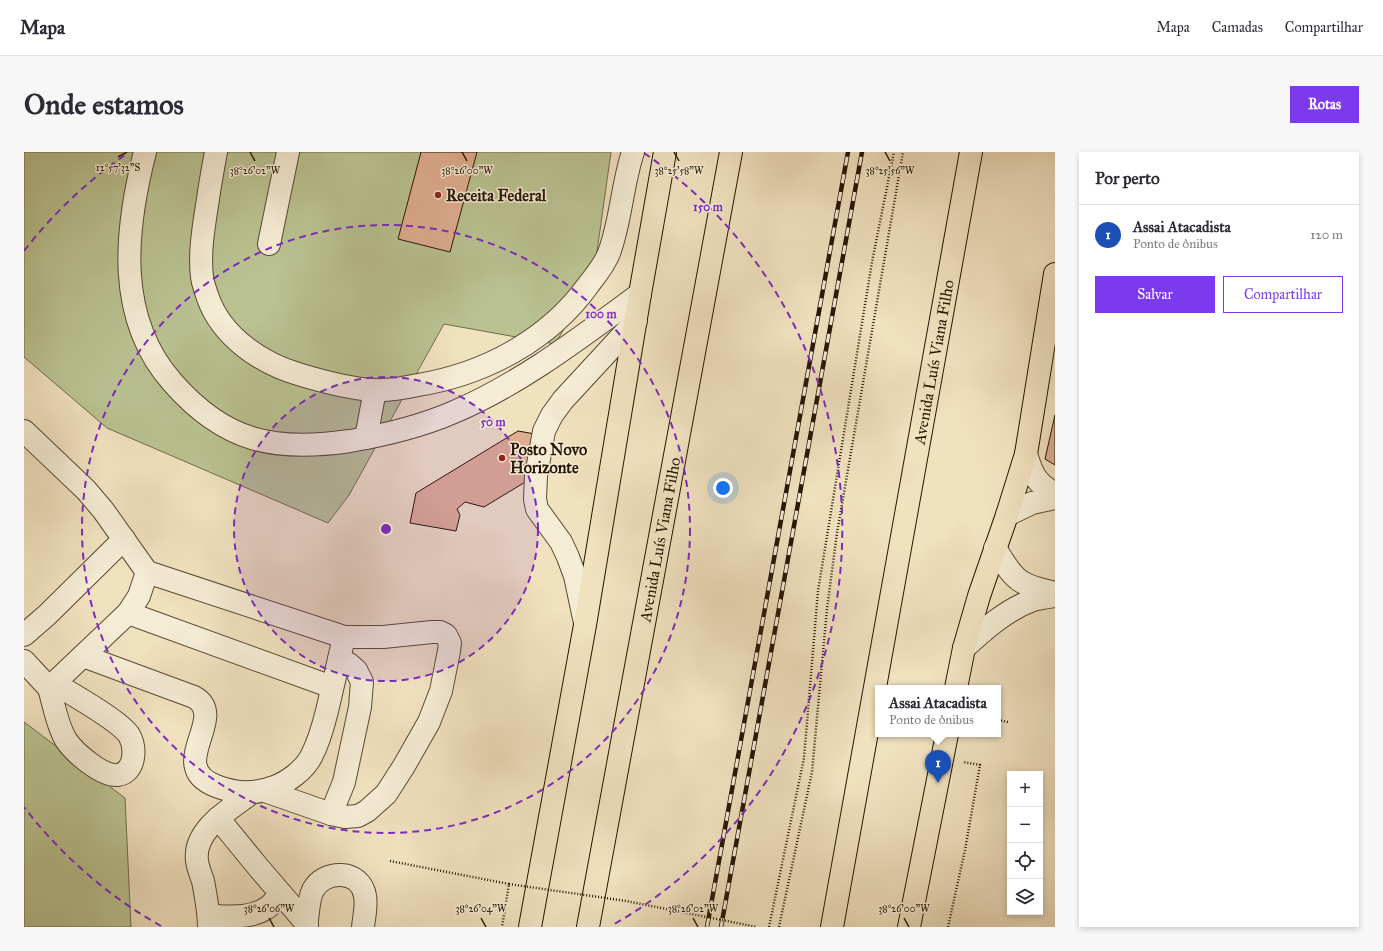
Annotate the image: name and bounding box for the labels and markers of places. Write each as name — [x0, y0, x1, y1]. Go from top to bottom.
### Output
place label: Receita Federal — [446, 186, 547, 205]
marker: Receita Federal — [433, 190, 443, 200]
place label: Posto Novo Horizonte — [510, 440, 587, 477]
marker: Posto Novo Horizonte — [497, 453, 507, 463]
centre of rings — [379, 522, 393, 536]
pin: 1 — [925, 750, 951, 783]

